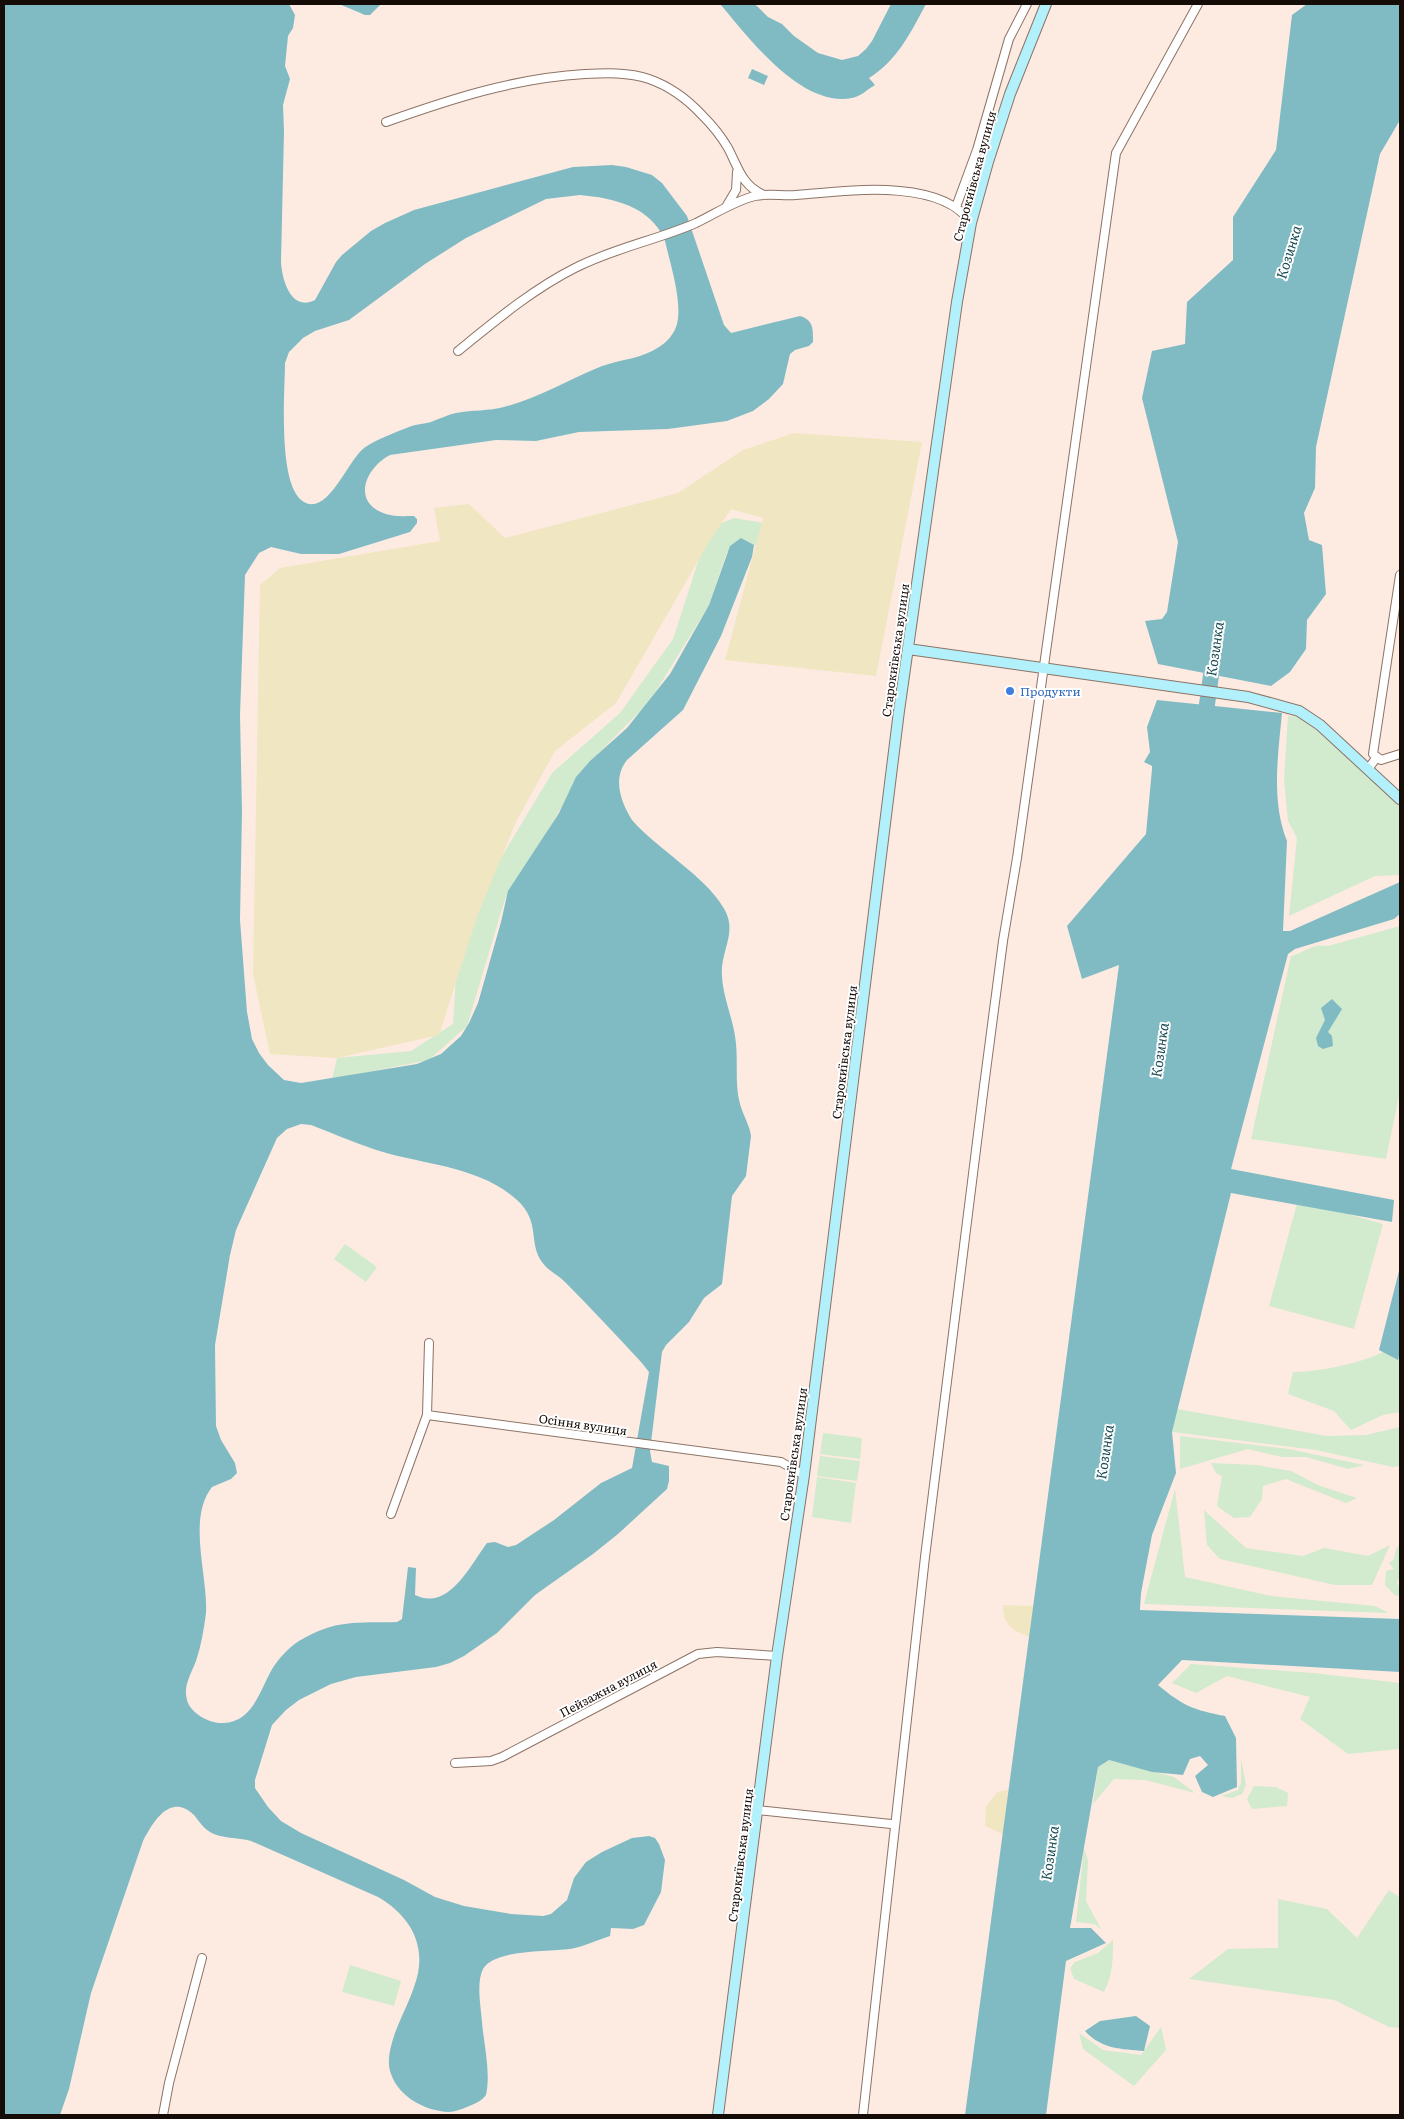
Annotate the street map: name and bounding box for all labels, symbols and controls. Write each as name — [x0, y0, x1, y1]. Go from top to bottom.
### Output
street label: Старокиївська вулиця — [948, 109, 1000, 243]
water label: Козинка — [1270, 223, 1306, 281]
street label: Старокиївська вулиця — [877, 582, 913, 718]
water label: Козинка — [1200, 620, 1228, 678]
place label: Продукти — [1020, 682, 1081, 700]
marker: Продукти — [1004, 685, 1016, 697]
street label: Старокиївська вулиця — [827, 984, 861, 1120]
water label: Козинка — [1145, 1021, 1173, 1079]
street label: Старокиївська вулиця — [775, 1386, 811, 1522]
street label: Осіння вулиця — [538, 1409, 628, 1439]
water label: Козинка — [1090, 1423, 1118, 1481]
street label: Пейзажна вулиця — [556, 1655, 660, 1721]
street label: Старокиївська вулиця — [723, 1787, 757, 1923]
water label: Козинка — [1035, 1824, 1063, 1882]

